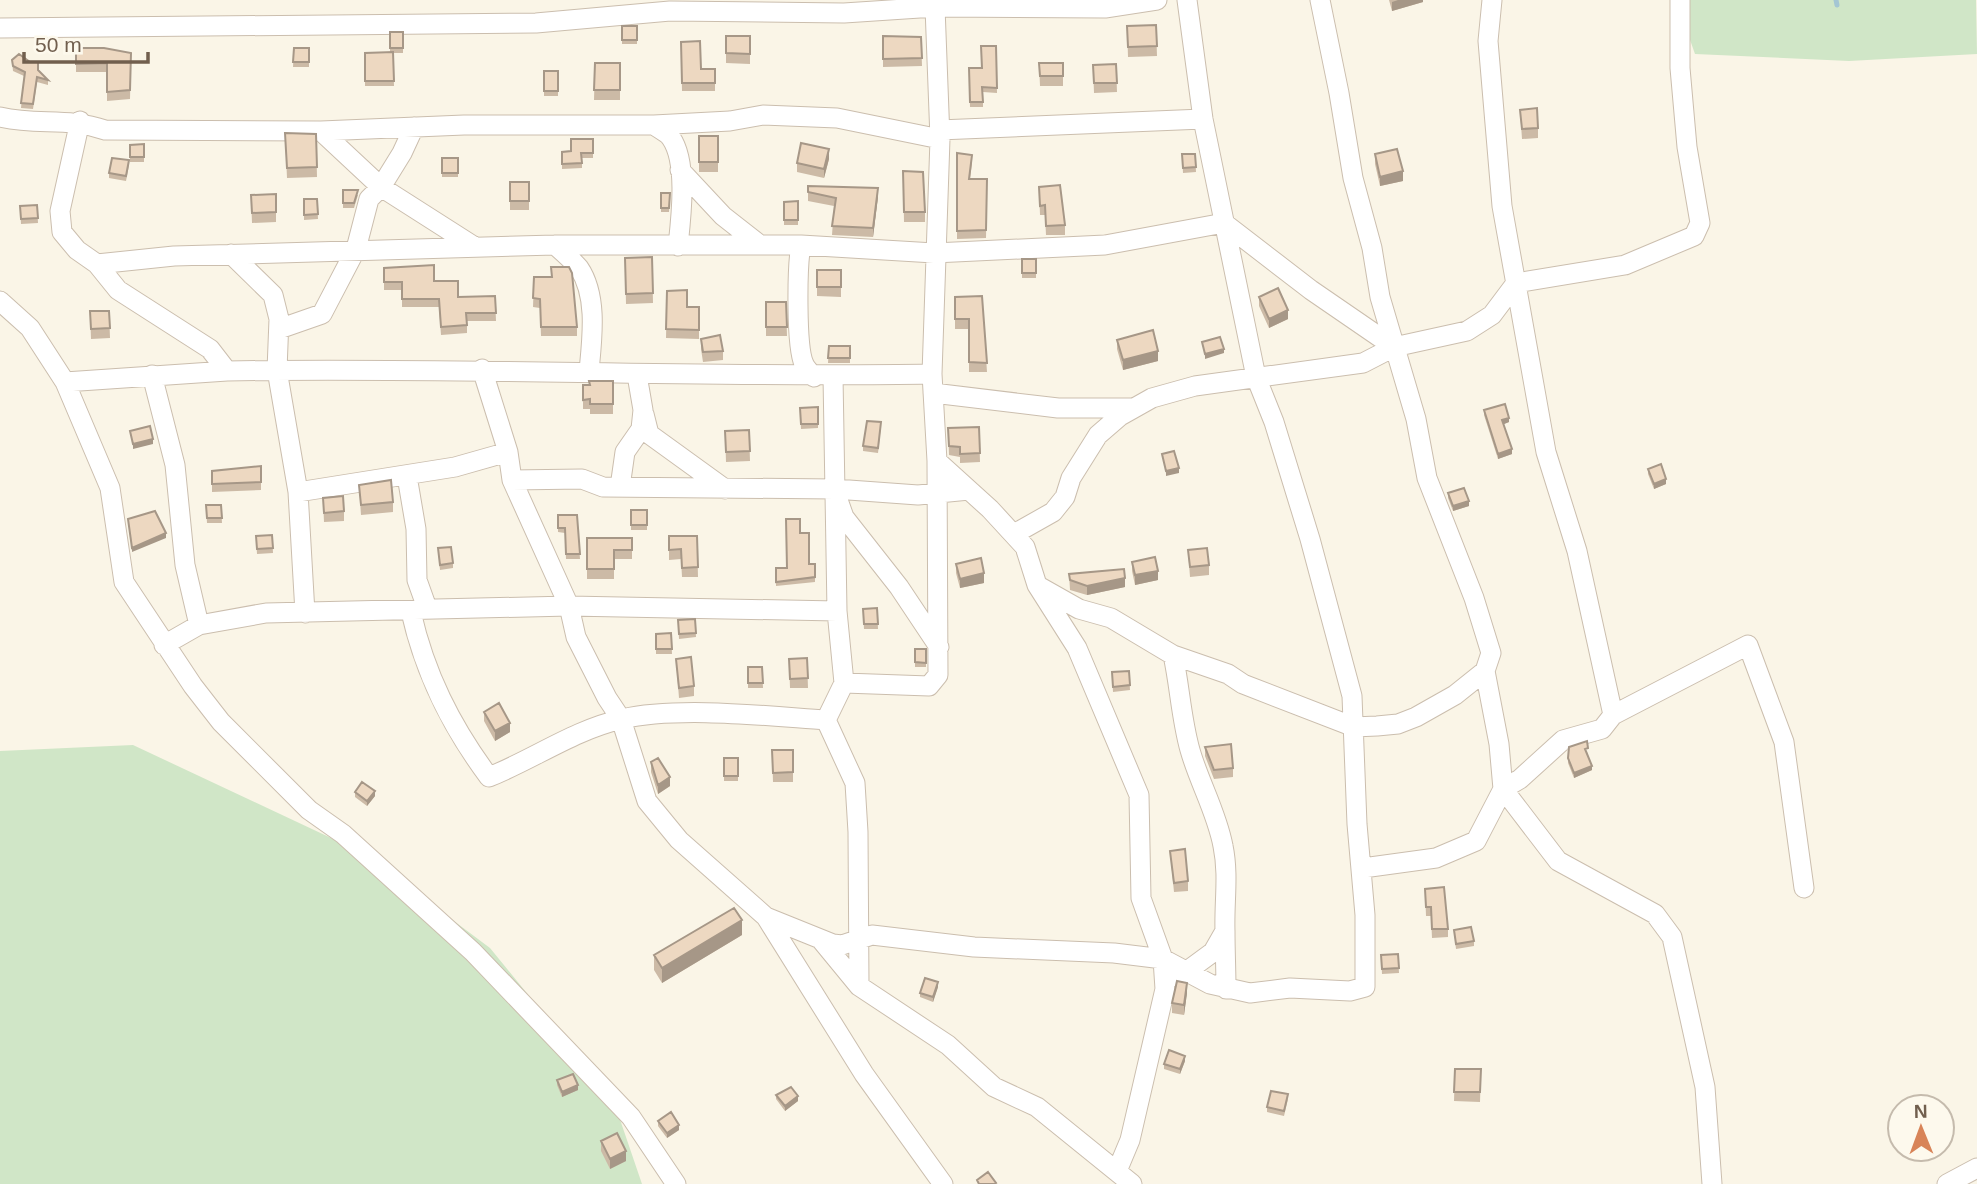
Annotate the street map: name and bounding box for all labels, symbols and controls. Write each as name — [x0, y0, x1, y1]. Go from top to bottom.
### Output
scale bar — [24, 21, 149, 65]
text: 50 m — [35, 33, 82, 56]
north arrow — [1886, 1093, 1956, 1163]
text: N — [1914, 1101, 1928, 1122]

